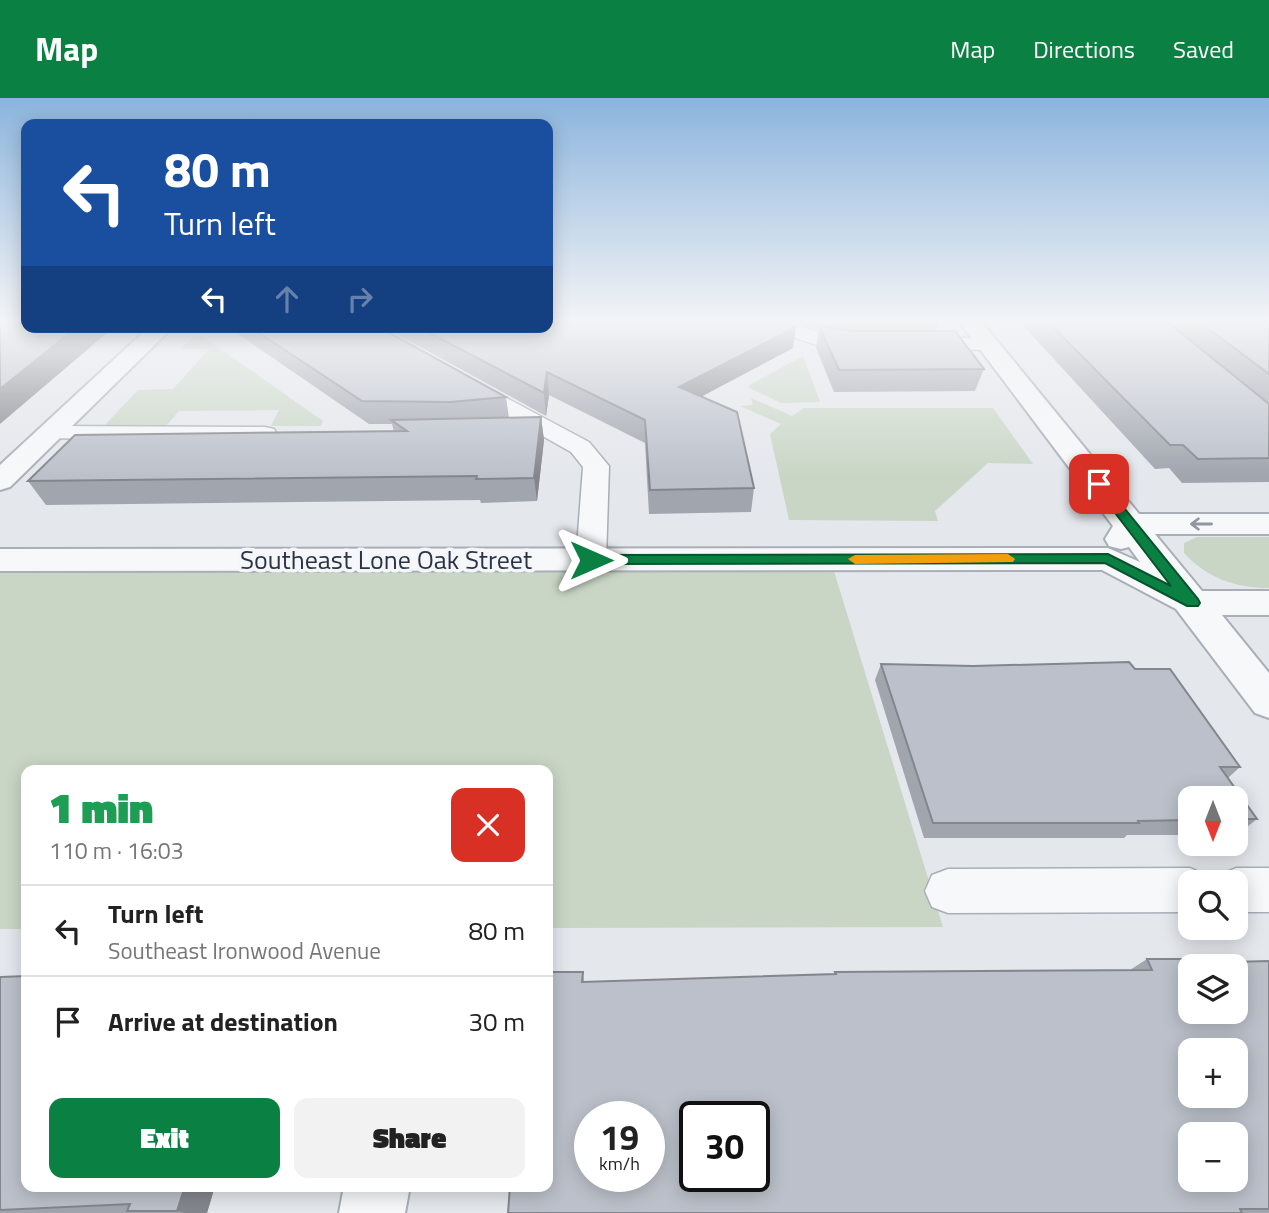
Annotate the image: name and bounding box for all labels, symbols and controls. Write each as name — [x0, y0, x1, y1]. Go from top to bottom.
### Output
text: Map — [35, 24, 98, 74]
text: Map — [950, 31, 995, 67]
text: Directions — [1033, 31, 1135, 67]
text: Saved — [1173, 31, 1234, 67]
text: 80 m — [164, 131, 271, 206]
icon: left — [49, 147, 140, 238]
text: Turn left — [164, 199, 276, 247]
icon: left — [195, 280, 233, 318]
icon: ahead — [268, 280, 306, 318]
icon: right — [341, 280, 379, 318]
pin — [1069, 454, 1129, 514]
icon: arrive — [1080, 465, 1118, 503]
one-way arrow — [1190, 517, 1213, 531]
position arrow — [554, 523, 628, 597]
street label: Southeast Lone Oak Street — [240, 540, 532, 579]
text: 1 min — [49, 775, 153, 839]
north arrow — [1178, 786, 1248, 856]
map controls — [1178, 786, 1248, 1192]
button: close — [451, 788, 525, 862]
text: 110 m · 16:03 — [49, 833, 184, 868]
button: search — [1178, 870, 1248, 940]
text: Turn left — [108, 894, 203, 933]
text: 80 m — [468, 911, 525, 950]
icon: left — [49, 912, 87, 950]
text: Southeast Ironwood Avenue — [108, 933, 381, 968]
button: layers — [1178, 954, 1248, 1024]
text: Arrive at destination — [108, 1002, 338, 1041]
text: 30 m — [468, 1002, 525, 1041]
icon: arrive — [49, 1003, 87, 1041]
button: + — [1178, 1038, 1248, 1108]
button: Exit — [49, 1098, 280, 1178]
button: Share — [294, 1098, 525, 1178]
speed limit sign: 30 — [679, 1101, 770, 1192]
text: 19 — [600, 1110, 639, 1164]
button: − — [1178, 1122, 1248, 1192]
text: km/h — [599, 1150, 640, 1177]

